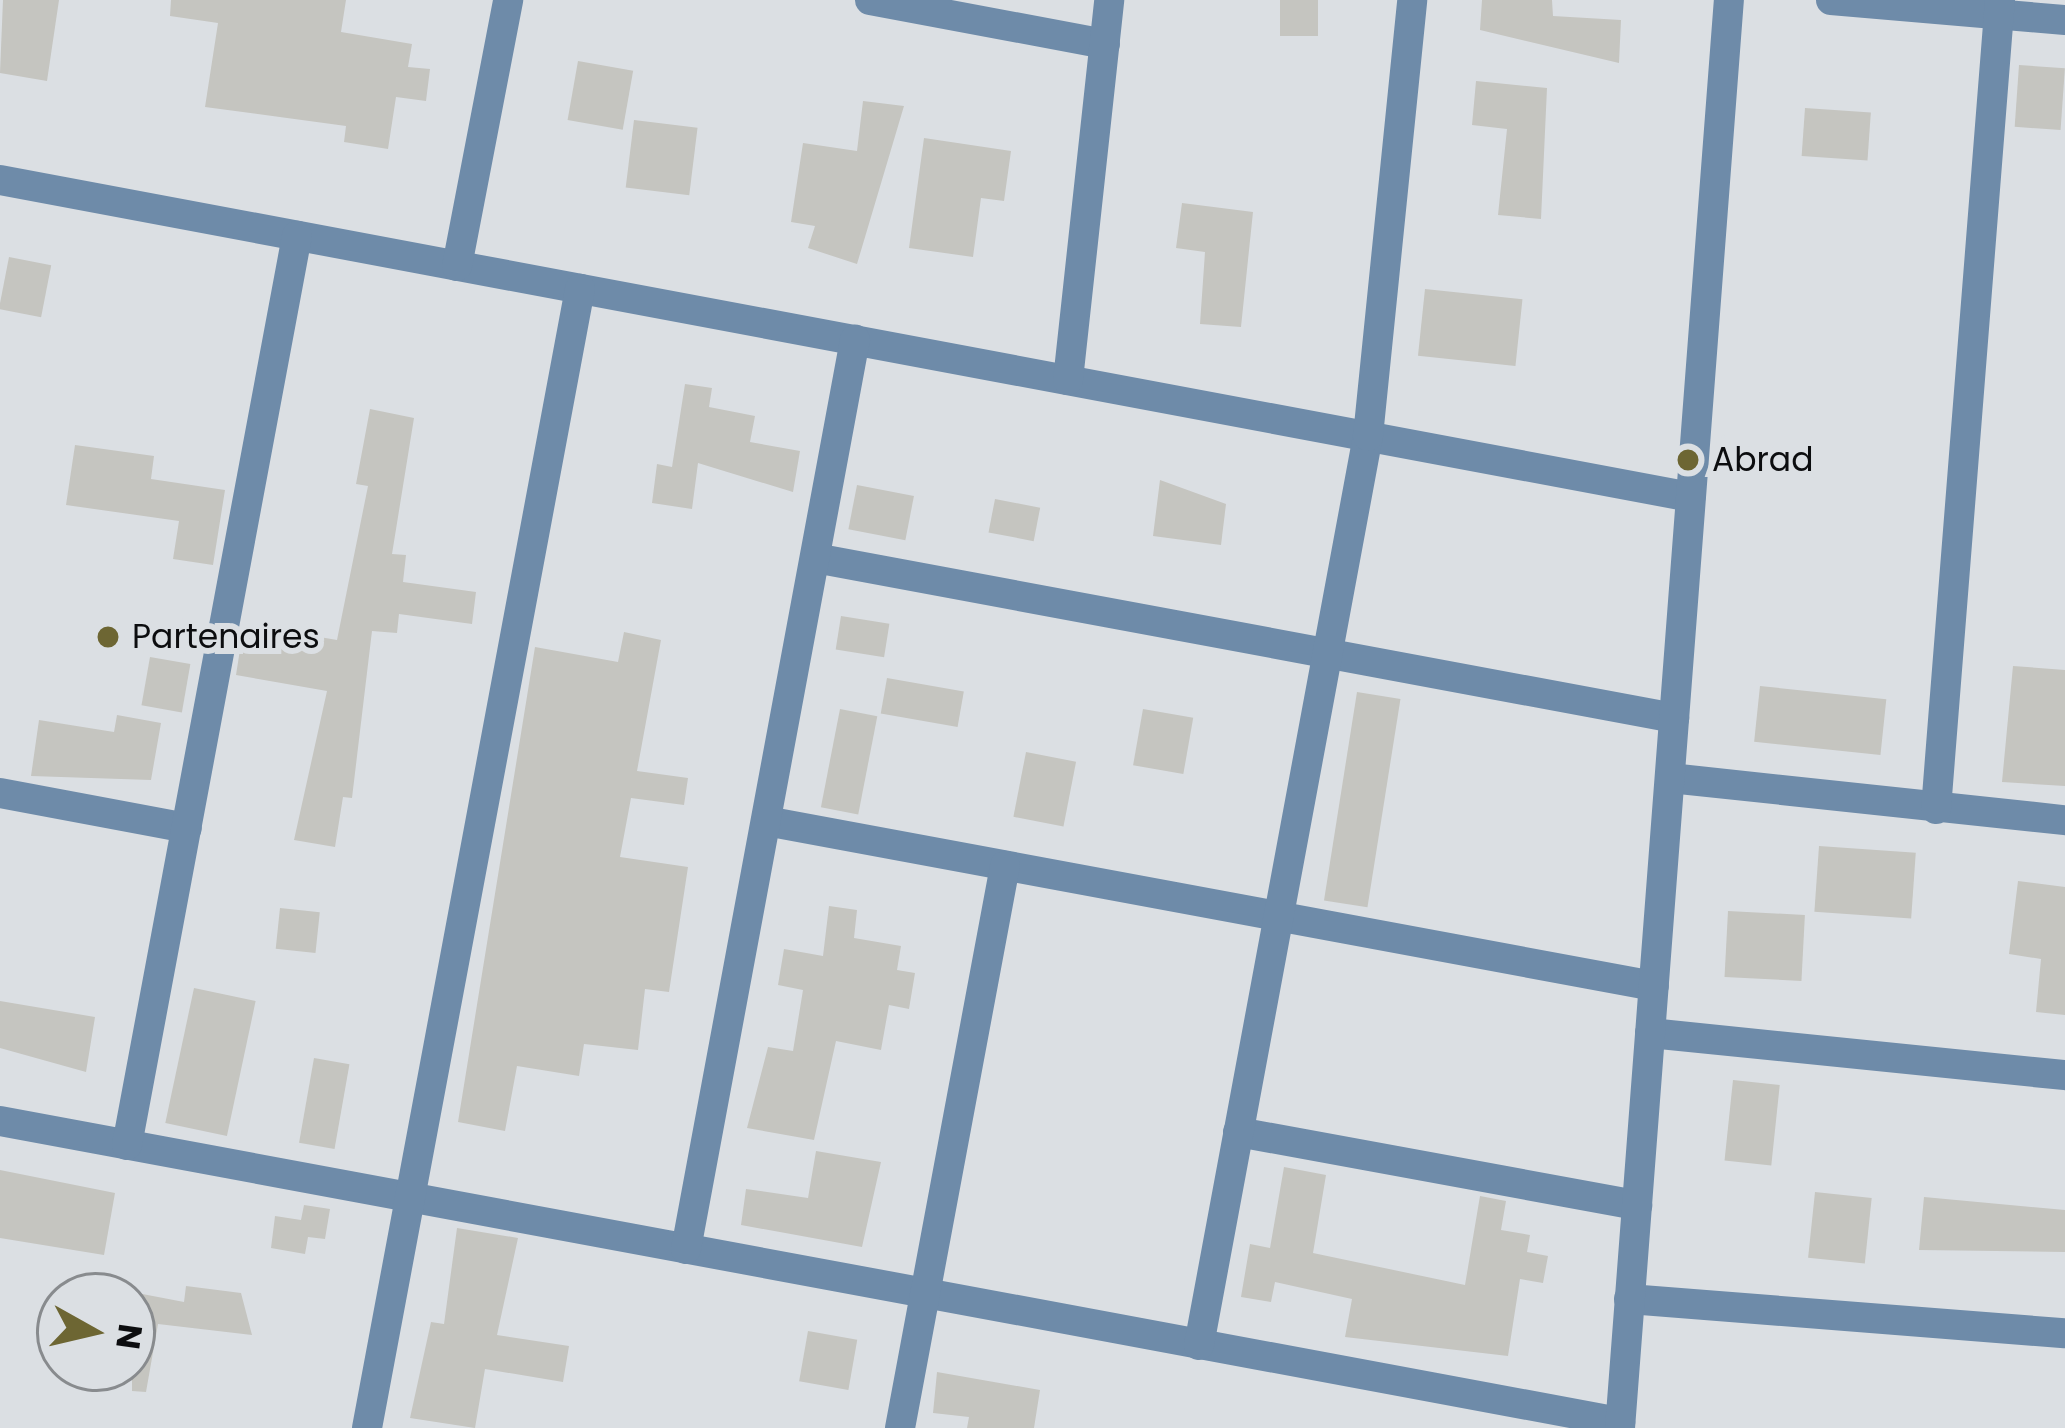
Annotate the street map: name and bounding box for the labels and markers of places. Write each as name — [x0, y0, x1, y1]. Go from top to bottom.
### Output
place label: Abrad — [1712, 440, 1813, 480]
marker: Abrad — [1675, 447, 1701, 473]
place label: Partenaires — [132, 617, 320, 657]
marker: Partenaires — [95, 624, 121, 650]

